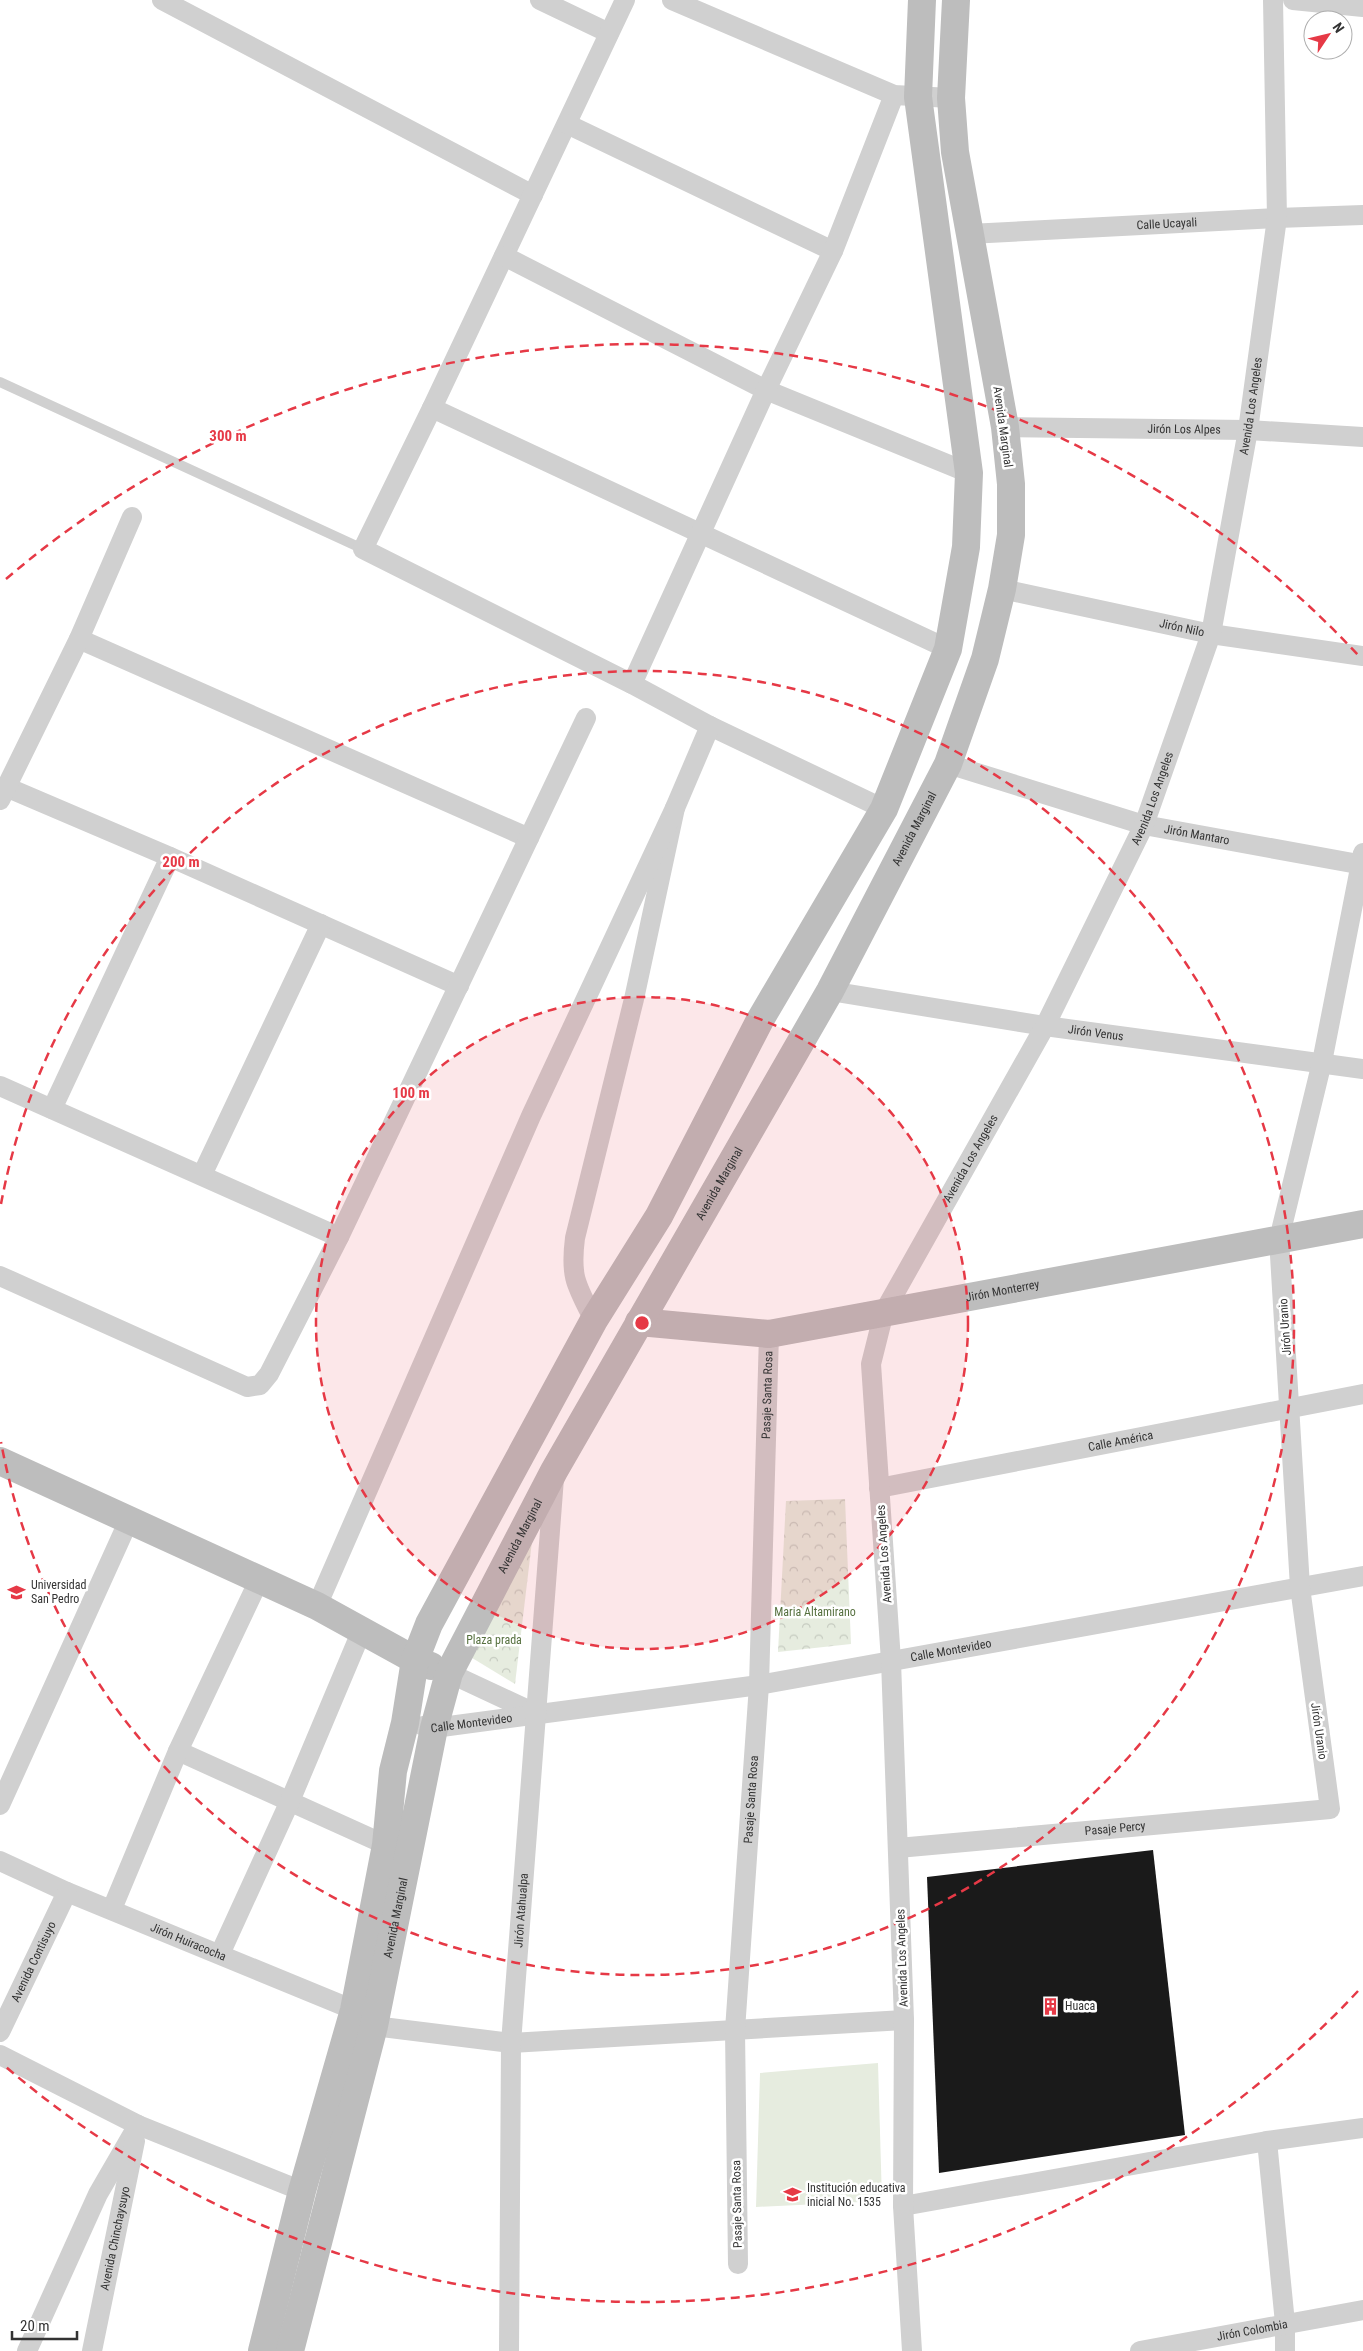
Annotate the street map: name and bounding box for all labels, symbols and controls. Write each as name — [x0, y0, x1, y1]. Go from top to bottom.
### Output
north arrow — [1303, 10, 1353, 60]
text: N — [1330, 19, 1348, 36]
street label: Calle Ucayali — [1136, 215, 1197, 232]
street label: Avenida Los Angeles — [1237, 356, 1265, 456]
street label: Avenida Marginal — [990, 386, 1016, 468]
street label: Jirón Los Alpes — [1147, 422, 1221, 437]
text: 300 m — [209, 427, 247, 445]
street label: Jirón Nilo — [1158, 616, 1206, 639]
street label: Avenida Los Angeles — [1128, 750, 1176, 847]
street label: Avenida Marginal — [889, 789, 939, 868]
street label: Jirón Mantaro — [1163, 822, 1231, 847]
text: 200 m — [162, 853, 200, 871]
street label: Jirón Venus — [1067, 1022, 1124, 1044]
text: 100 m — [392, 1084, 430, 1102]
street label: Avenida Los Angeles — [940, 1112, 1001, 1205]
street label: Avenida Marginal — [693, 1145, 746, 1222]
street label: Jirón Monterrey — [965, 1277, 1040, 1304]
street label: Jirón Uranio — [1276, 1298, 1294, 1356]
centre of rings — [633, 1314, 651, 1332]
street label: Pasaje Santa Rosa — [759, 1350, 776, 1439]
street label: Calle América — [1087, 1428, 1154, 1454]
street label: Avenida Marginal — [495, 1497, 545, 1576]
street label: Avenida Los Angeles — [874, 1504, 894, 1604]
place label: Universidad San Pedro — [31, 1578, 87, 1606]
school or university icon: Universidad San Pedro — [7, 1582, 27, 1602]
park label: Maria Altamirano — [774, 1605, 856, 1619]
park label: Plaza prada — [466, 1633, 522, 1647]
street label: Calle Montevideo — [909, 1636, 993, 1665]
street label: Jirón Uranio — [1308, 1702, 1330, 1760]
street label: Calle Montevideo — [430, 1711, 513, 1735]
street label: Pasaje Santa Rosa — [741, 1755, 761, 1844]
street label: Pasaje Percy — [1084, 1819, 1146, 1838]
street label: Jirón Atahualpa — [511, 1872, 531, 1948]
street label: Avenida Marginal — [381, 1876, 411, 1959]
street label: Avenida Los Angeles — [893, 1909, 911, 2007]
street label: Avenida Contisuyo — [8, 1919, 59, 2004]
street label: Jirón Huiracocha — [148, 1920, 228, 1964]
building icon: Huaca — [1041, 1996, 1061, 2016]
place label: Huaca — [1065, 1999, 1096, 2013]
street label: Pasaje Santa Rosa — [729, 2160, 745, 2248]
place label: Institución educativa inicial No. 1535 — [807, 2181, 906, 2209]
street label: Avenida Chinchaysuyo — [98, 2185, 133, 2292]
school or university icon: Institución educativa inicial No. 1535 — [783, 2185, 803, 2205]
scale bar — [12, 2308, 78, 2340]
text: 20 m — [20, 2317, 50, 2335]
street label: Jirón Colombia — [1216, 2317, 1289, 2344]

